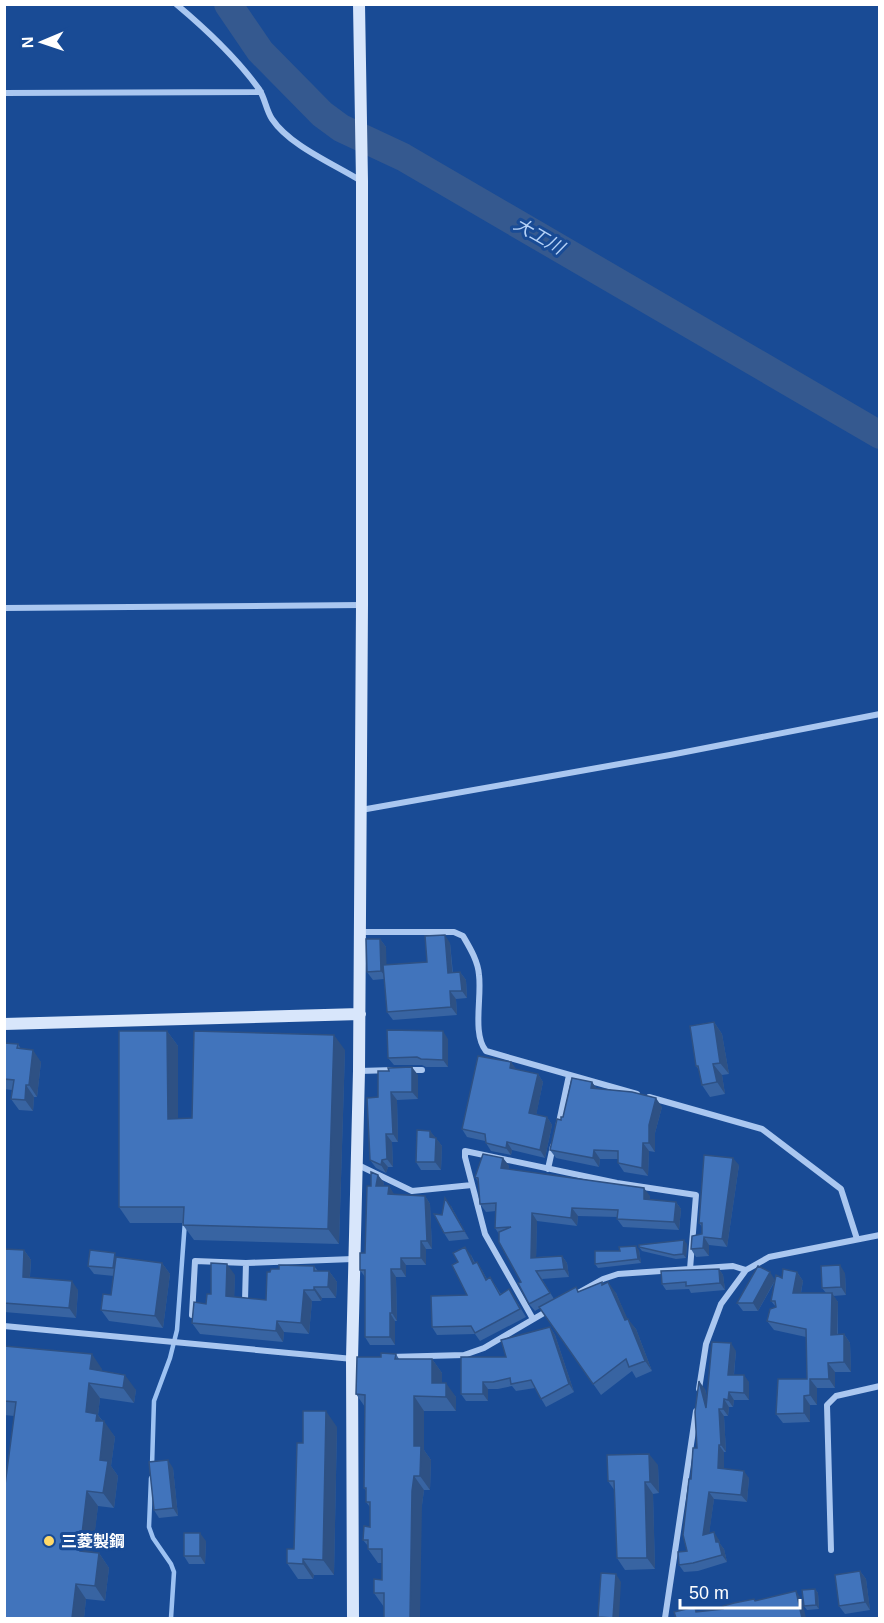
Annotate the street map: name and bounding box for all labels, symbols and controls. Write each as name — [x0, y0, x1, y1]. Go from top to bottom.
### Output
north arrow — [12, 12, 72, 72]
text: N — [19, 36, 36, 49]
water label: 大工川 — [511, 214, 569, 259]
place label: 三菱製鋼 — [61, 1532, 125, 1550]
marker: 三菱製鋼 — [42, 1534, 56, 1548]
scale bar — [680, 1572, 800, 1610]
text: 50 m — [689, 1583, 729, 1603]

